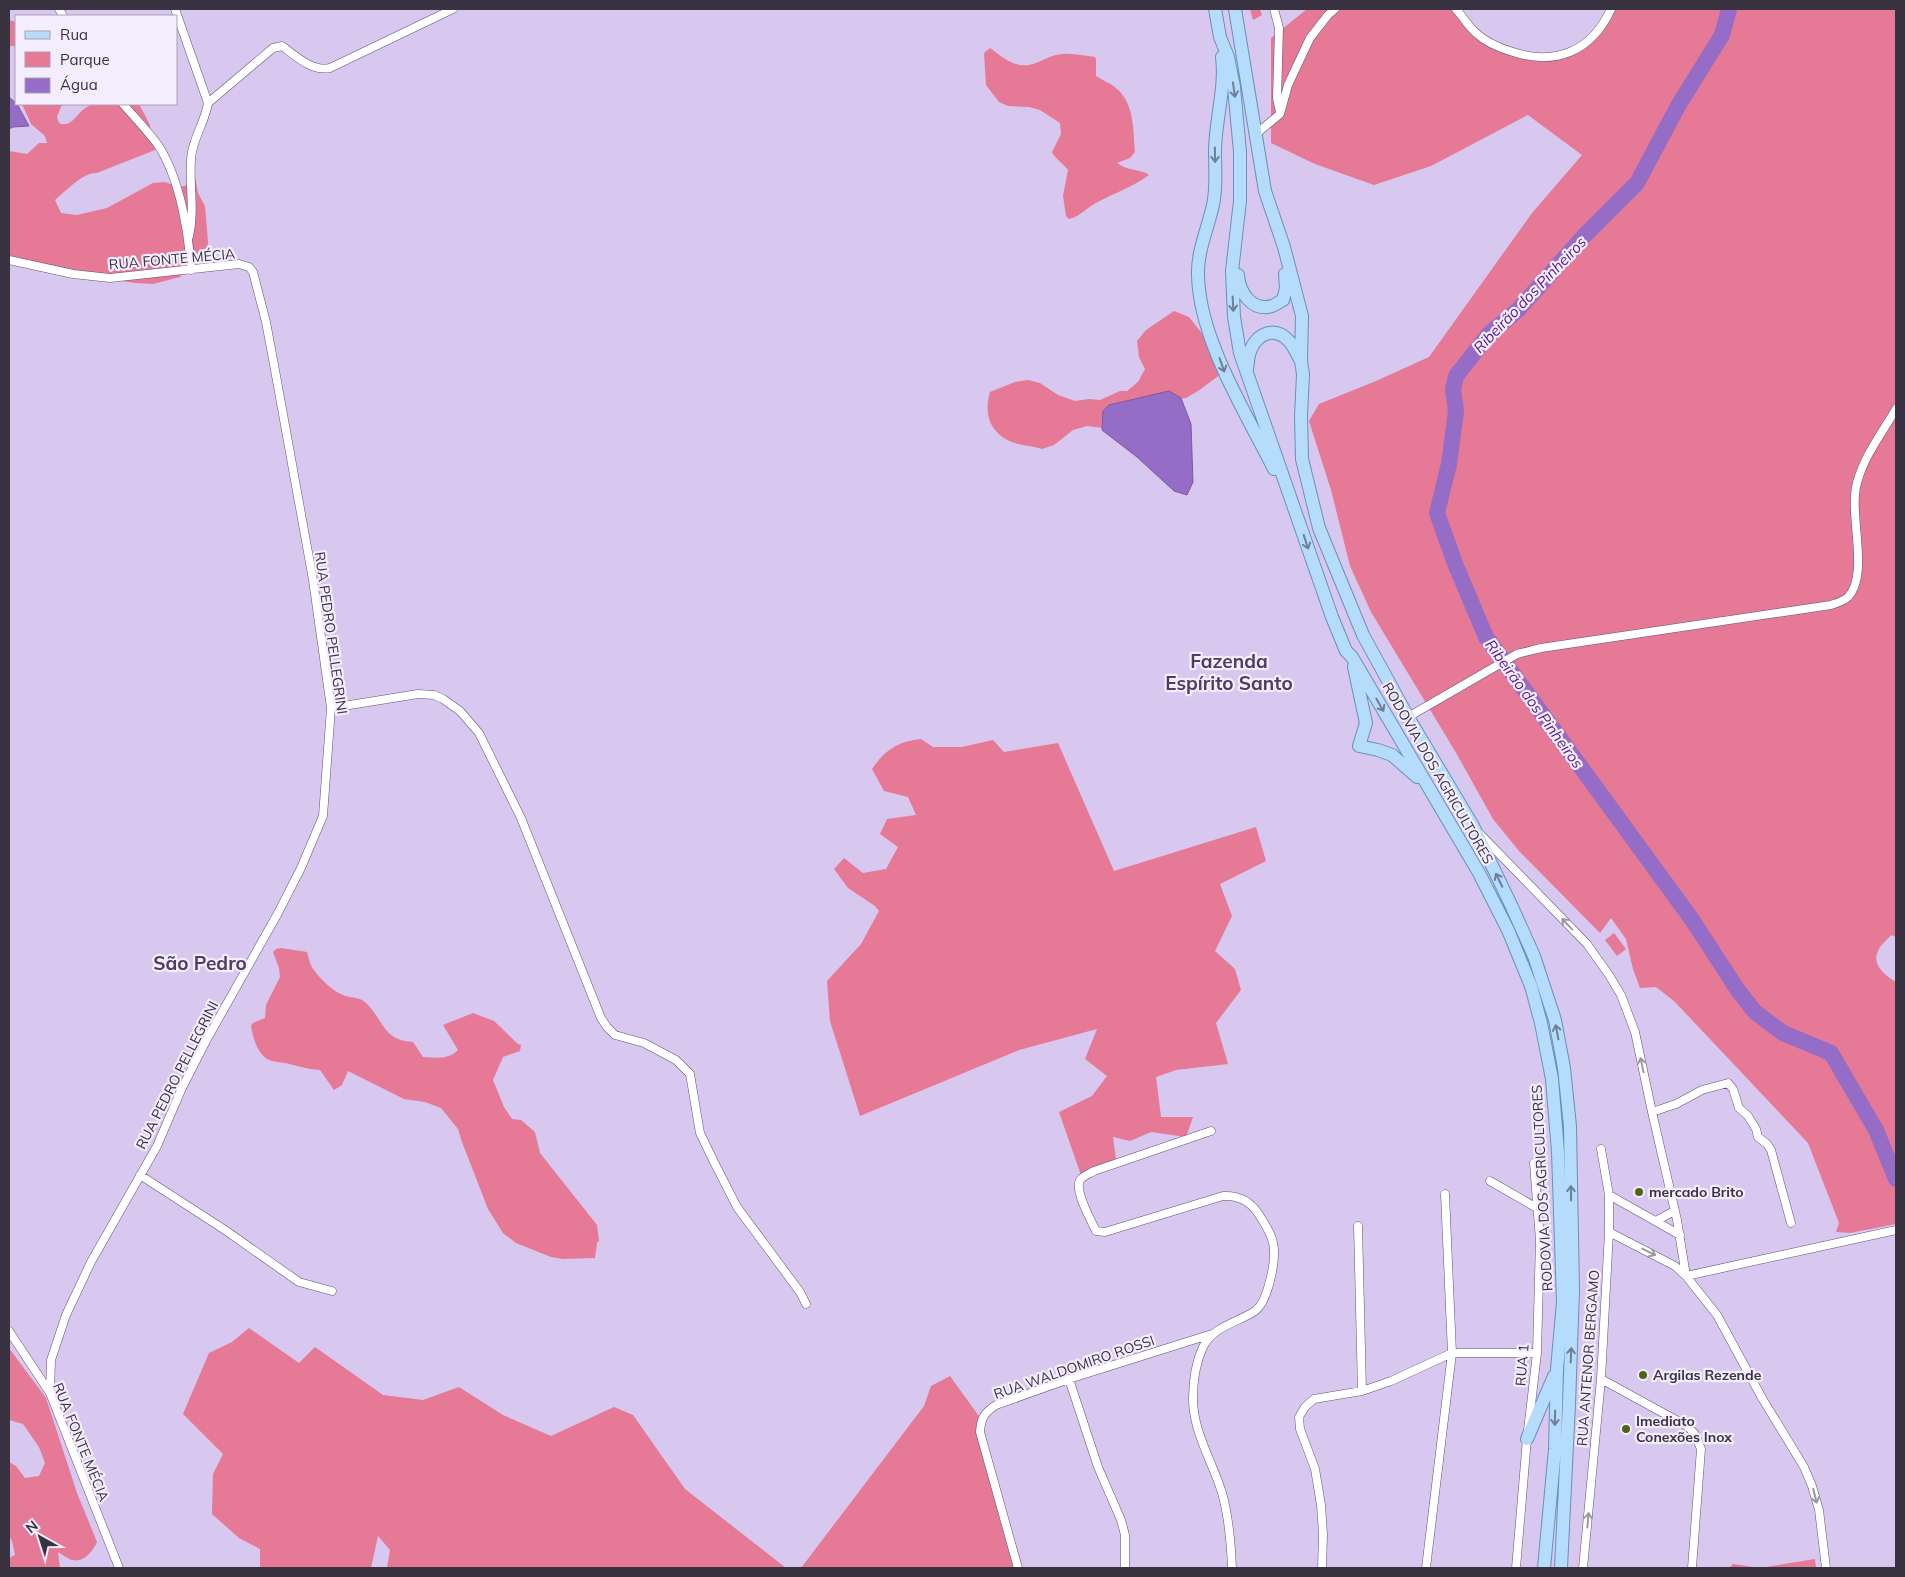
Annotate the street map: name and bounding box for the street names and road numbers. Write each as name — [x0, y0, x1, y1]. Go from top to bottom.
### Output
street label: RUA FONTE MÉCIA — [108, 244, 237, 273]
street label: RUA PEDRO PELLEGRINI — [311, 550, 351, 716]
street label: RODOVIA DOS AGRICULTORES — [1378, 679, 1498, 867]
street label: RUA PEDRO PELLEGRINI — [132, 998, 222, 1152]
street label: RODOVIA DOS AGRICULTORES — [1528, 1084, 1556, 1292]
street label: RUA ANTENOR BERGAMO — [1573, 1269, 1603, 1447]
street label: RUA WALDOMIRO ROSSI — [991, 1331, 1157, 1403]
street label: RUA 1 — [1511, 1343, 1533, 1387]
street label: RUA FONTE MÉCIA — [49, 1380, 113, 1505]

